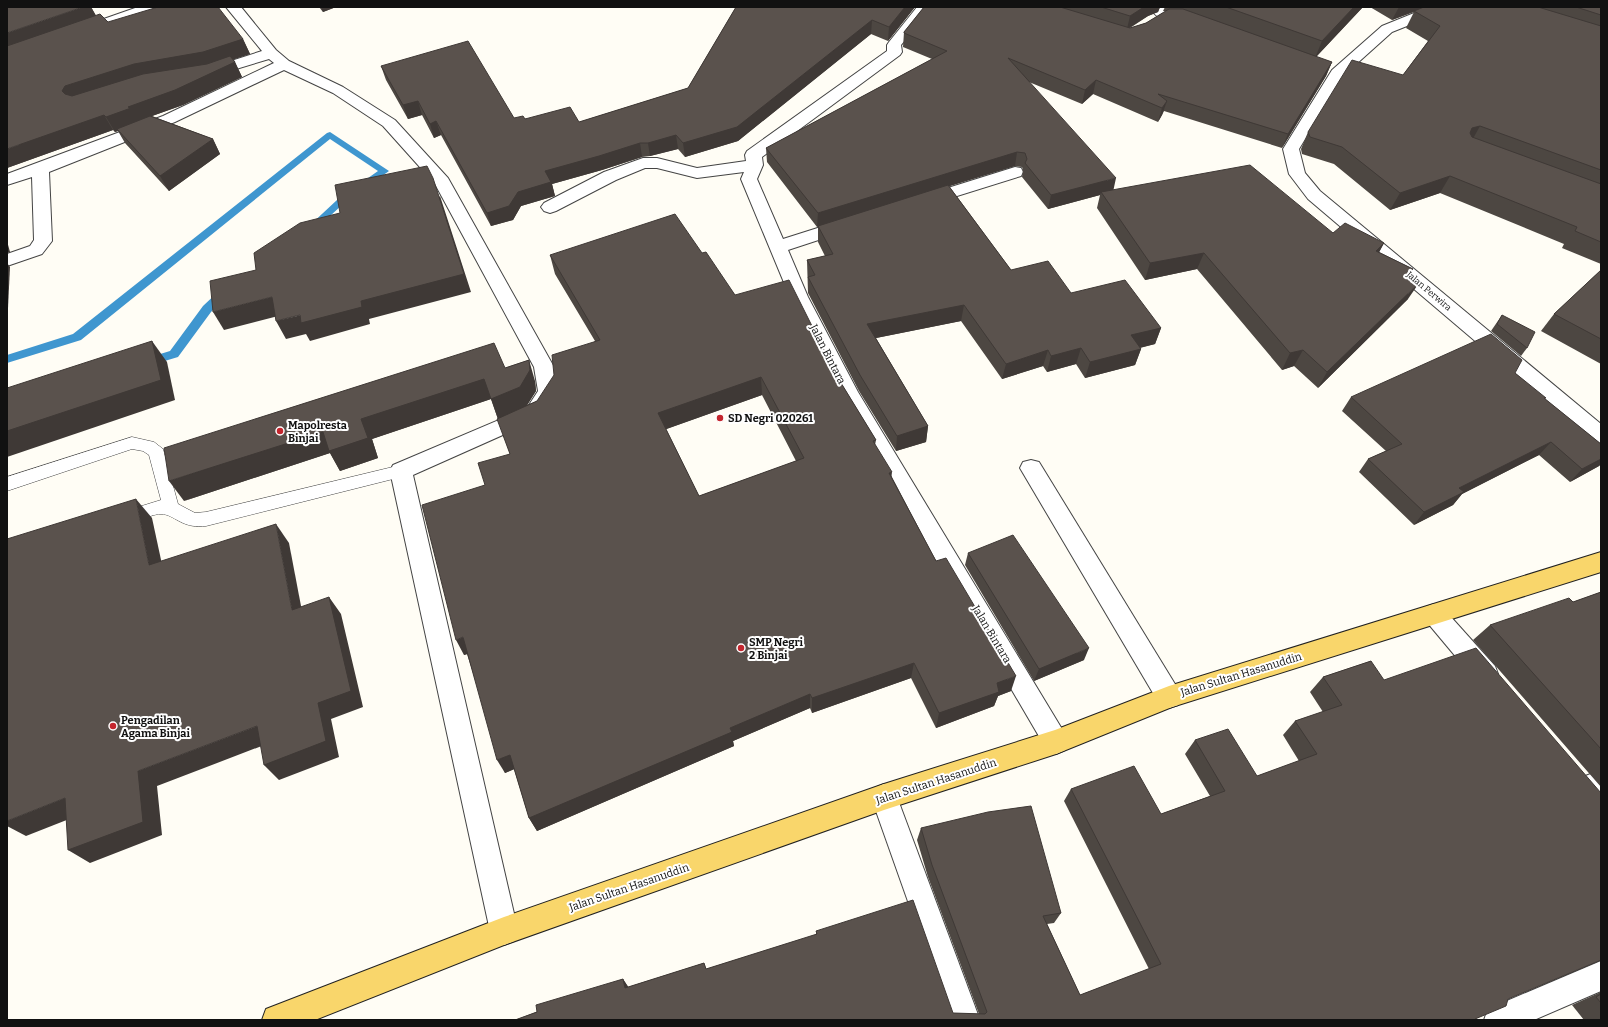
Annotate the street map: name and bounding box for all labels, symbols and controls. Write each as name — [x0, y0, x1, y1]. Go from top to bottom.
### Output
street label: Jalan Perwira — [1404, 269, 1453, 313]
street label: Jalan Bintara — [807, 321, 848, 386]
place label: SD Negri 020261 — [728, 412, 813, 425]
marker: SD Negri 020261 — [715, 413, 725, 423]
place label: Mapolresta Binjai — [288, 419, 348, 445]
marker: Mapolresta Binjai — [275, 426, 285, 436]
street label: Jalan Bintara — [969, 602, 1014, 666]
place label: SMP Negri 2 Binjai — [749, 636, 804, 662]
marker: SMP Negri 2 Binjai — [736, 643, 746, 653]
street label: Jalan Sultan Hasanuddin — [1178, 650, 1303, 699]
place label: Pengadilan Agama Binjai — [121, 714, 191, 740]
marker: Pengadilan Agama Binjai — [108, 721, 118, 731]
street label: Jalan Sultan Hasanuddin — [873, 756, 998, 807]
street label: Jalan Sultan Hasanuddin — [567, 861, 691, 914]

